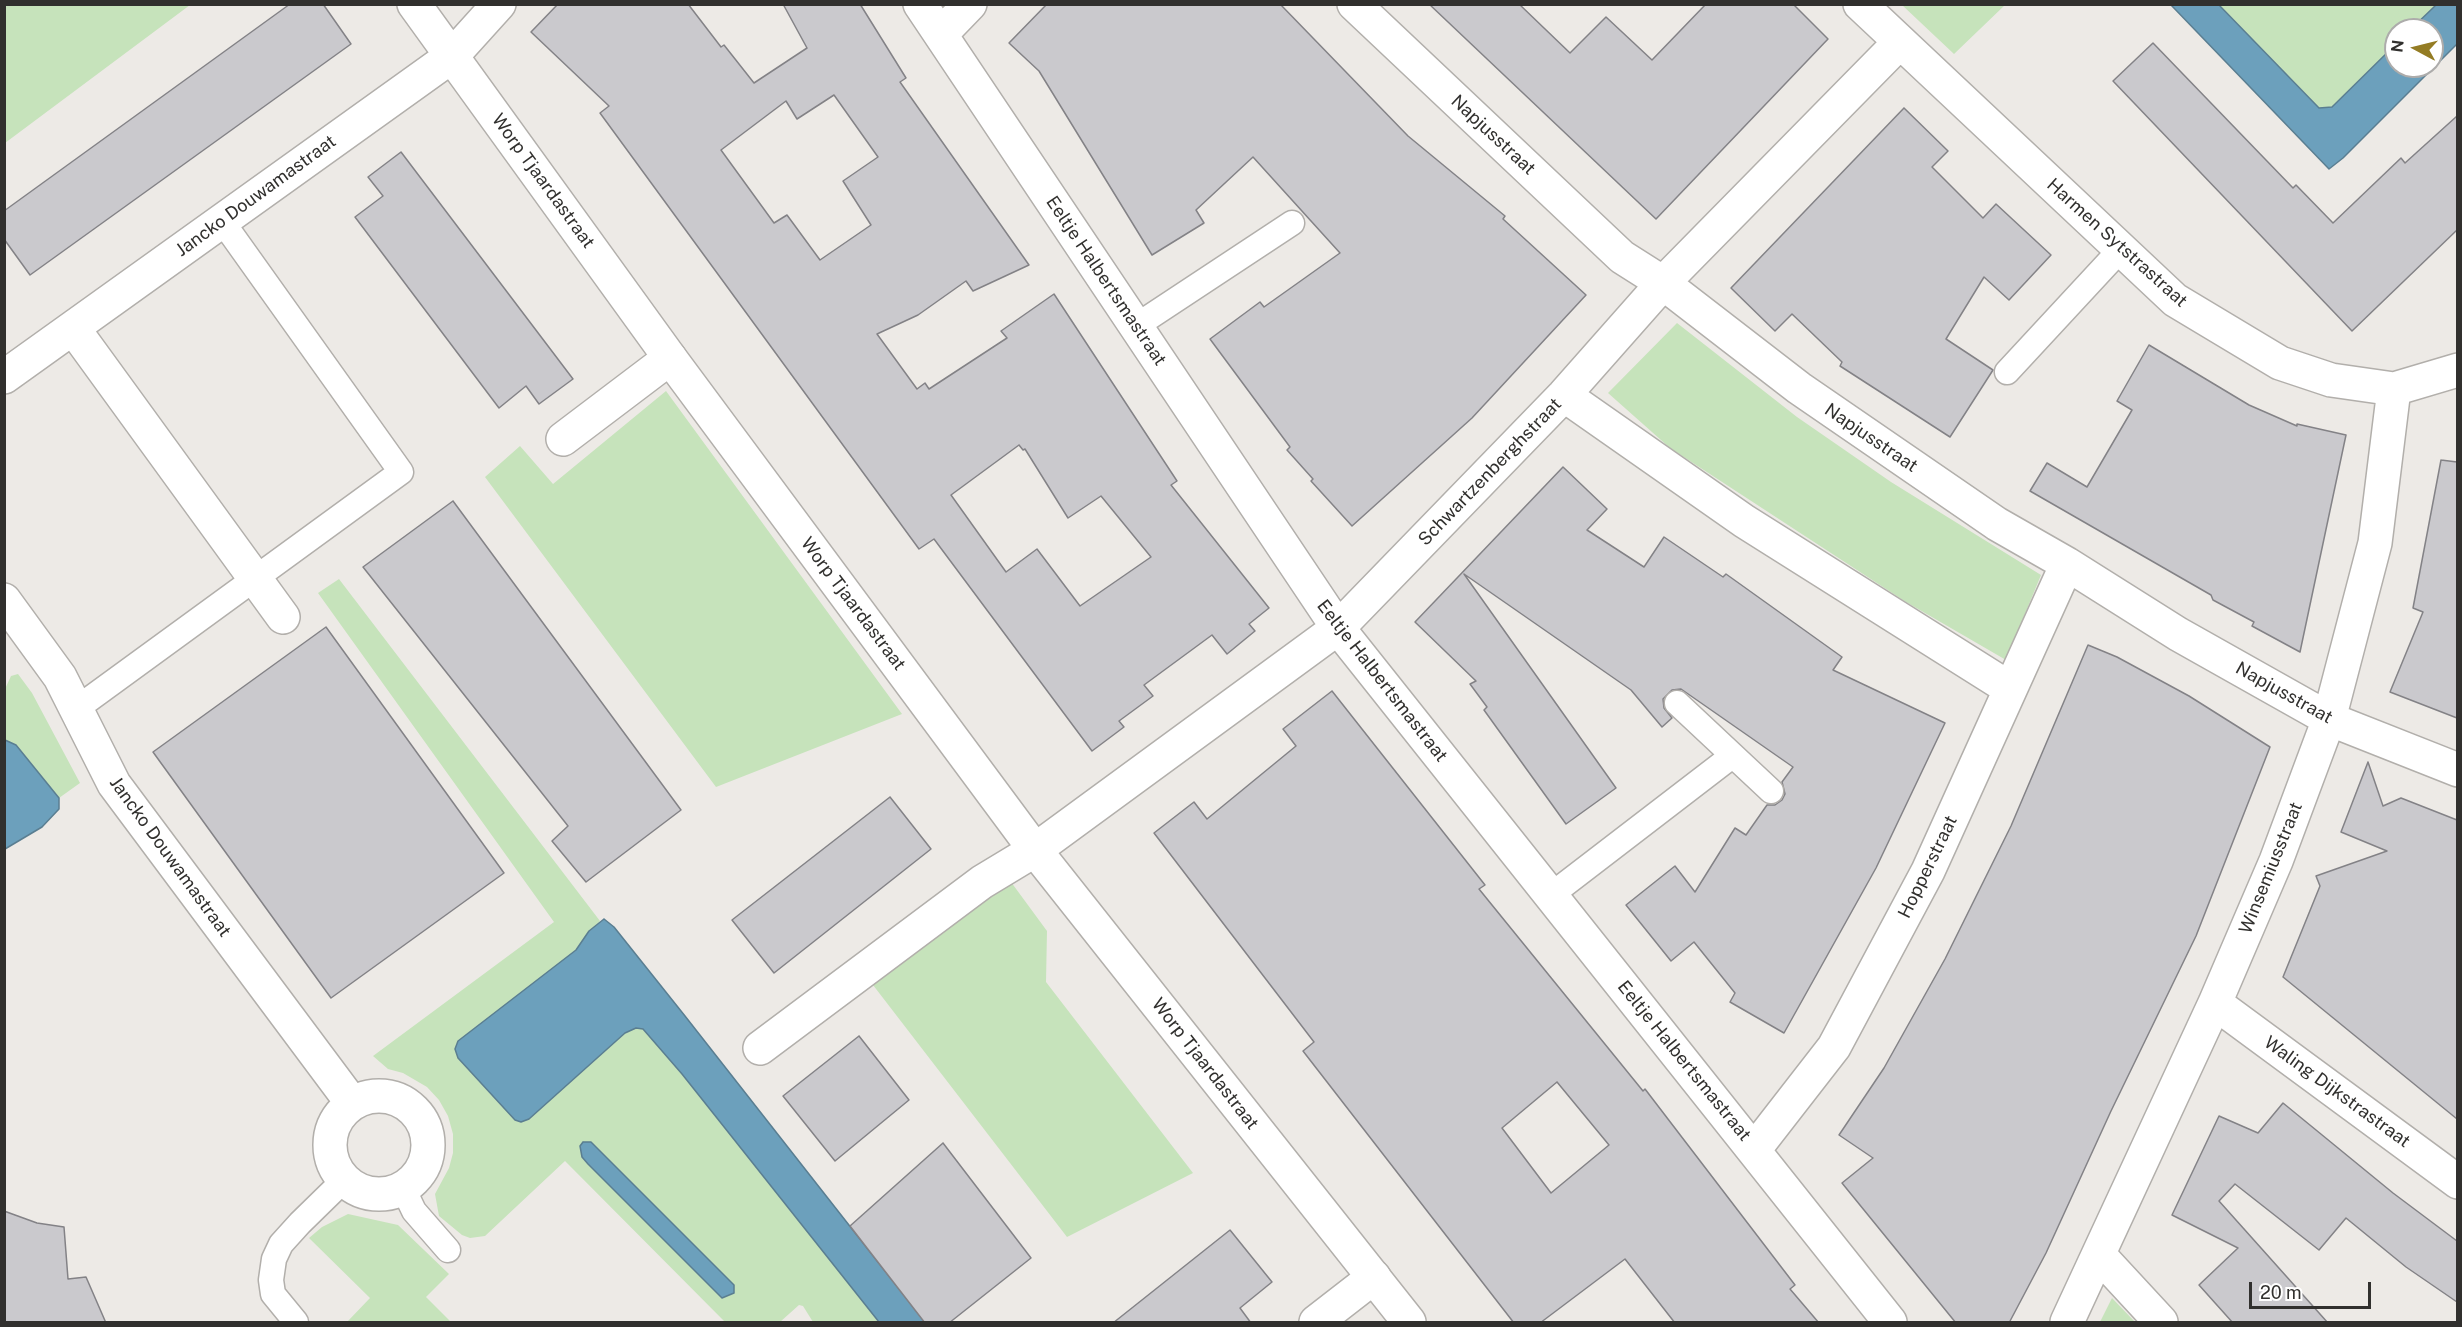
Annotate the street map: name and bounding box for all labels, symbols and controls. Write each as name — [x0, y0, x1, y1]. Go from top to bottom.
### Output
north arrow — [2384, 18, 2444, 78]
text: N — [2387, 39, 2408, 53]
street label: Napjusstraat — [1446, 90, 1540, 180]
street label: Worp Tjaardastraat — [487, 110, 599, 252]
street label: Jancko Douwamastraat — [172, 131, 340, 261]
street label: Harmen Sytstrastraat — [2042, 174, 2192, 312]
street label: Eeltje Halbertsmastraat — [1041, 192, 1171, 370]
street label: Schwartzenberghstraat — [1414, 394, 1566, 550]
street label: Napjusstraat — [1820, 399, 1922, 477]
street label: Worp Tjaardastraat — [796, 533, 910, 675]
street label: Eeltje Halbertsmastraat — [1312, 596, 1452, 766]
street label: Napjusstraat — [2232, 657, 2336, 729]
street label: Jancko Douwamastraat — [105, 773, 235, 941]
street label: Winsemiusstraat — [2235, 799, 2307, 937]
street label: Hopperstraat — [1894, 812, 1962, 922]
street label: Eeltje Halbertsmastraat — [1613, 977, 1755, 1145]
street label: Worp Tjaardastraat — [1147, 994, 1263, 1134]
street label: Waling Dijkstrastraat — [2260, 1032, 2414, 1152]
scale bar — [2252, 1270, 2374, 1308]
text: 20 m — [2260, 1282, 2302, 1303]

